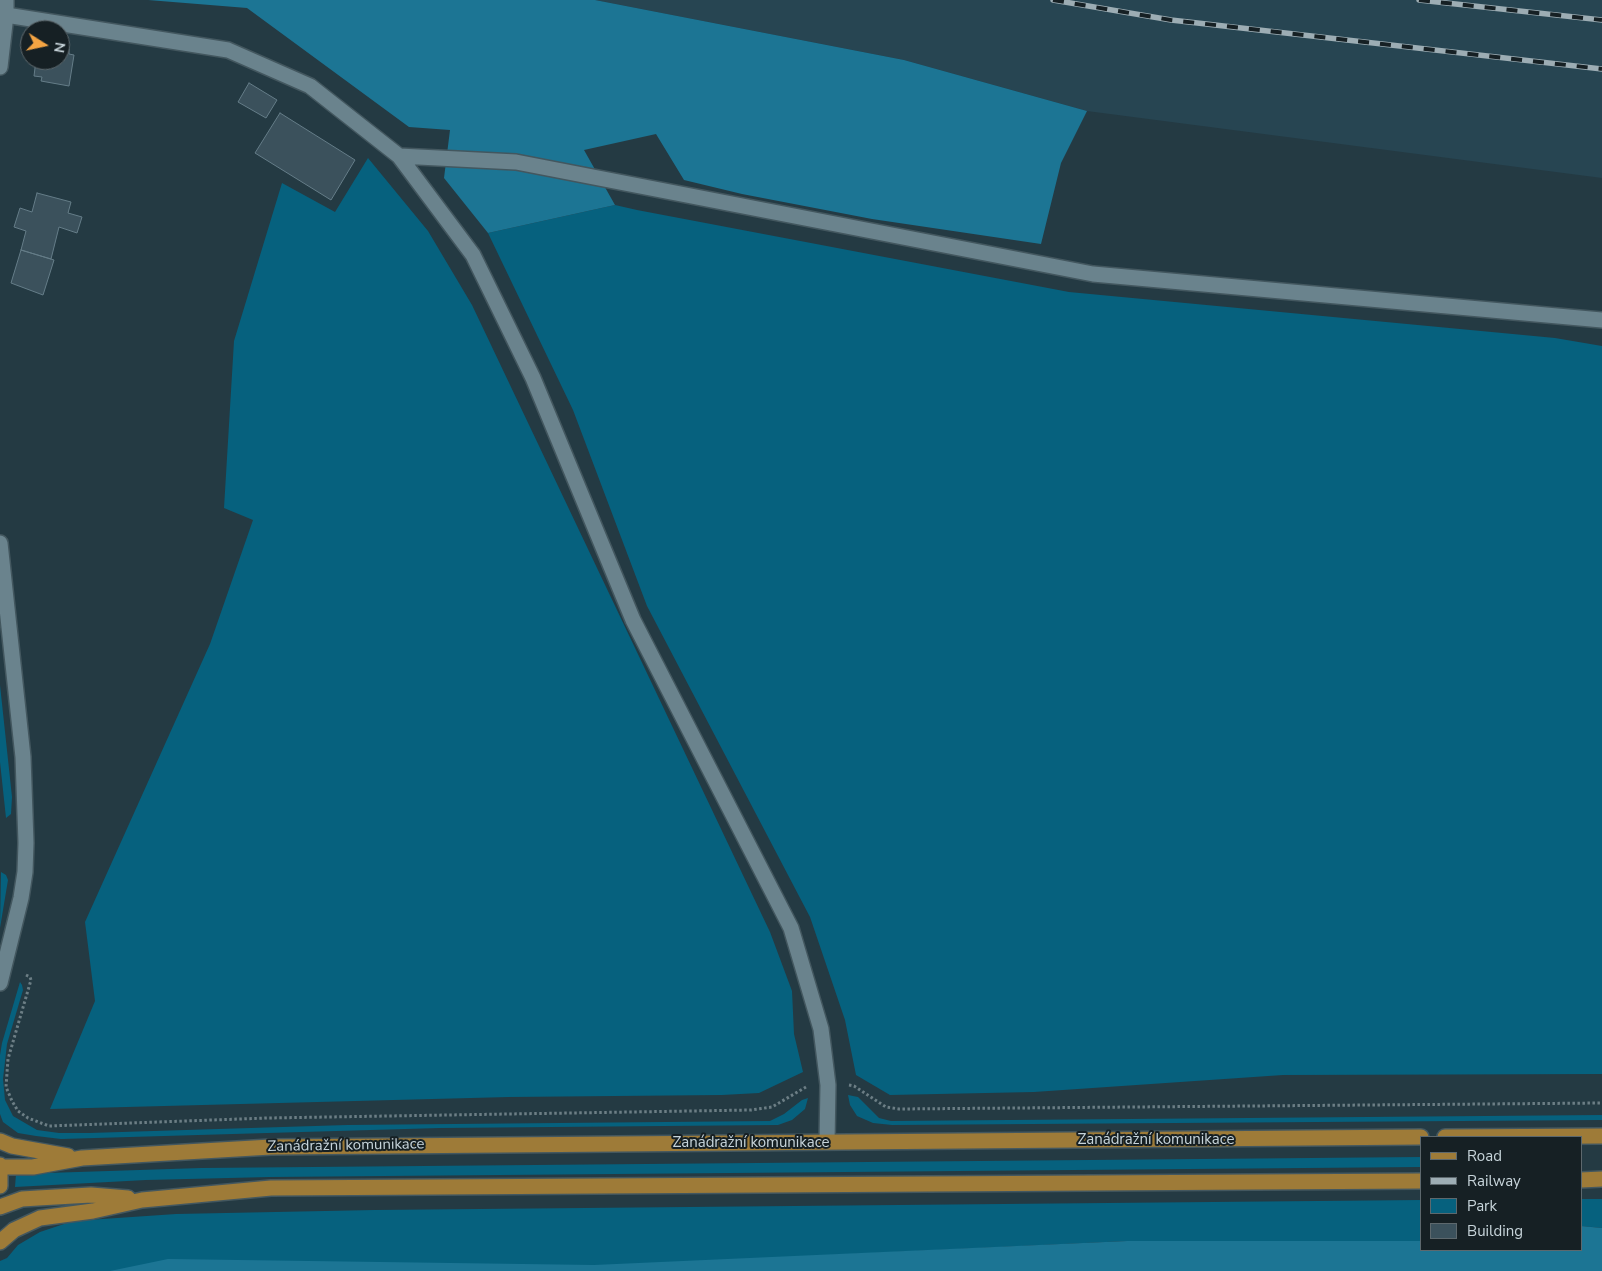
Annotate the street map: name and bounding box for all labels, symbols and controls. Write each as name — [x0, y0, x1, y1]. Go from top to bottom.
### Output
north arrow — [20, 20, 70, 70]
text: N — [49, 41, 70, 54]
street label: Zanádražní komunikace — [1078, 1131, 1234, 1149]
street label: Zanádražní komunikace — [673, 1134, 829, 1152]
street label: Zanádražní komunikace — [267, 1136, 425, 1156]
legend — [1420, 1136, 1582, 1251]
text: Road — [1467, 1146, 1502, 1166]
text: Railway — [1467, 1171, 1521, 1191]
text: Park — [1467, 1196, 1497, 1216]
text: Building — [1467, 1221, 1523, 1241]

